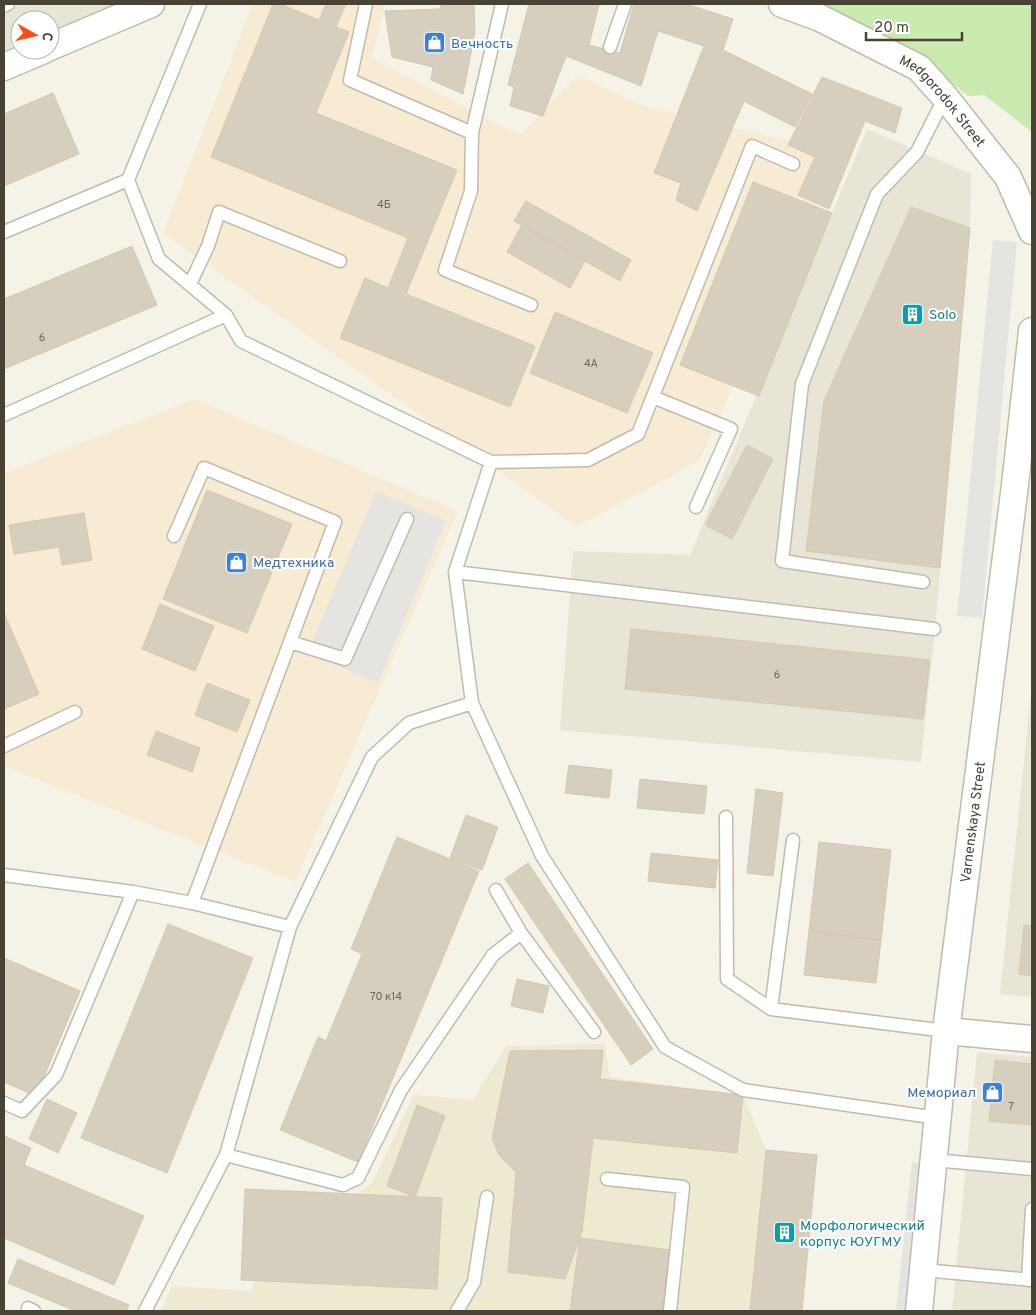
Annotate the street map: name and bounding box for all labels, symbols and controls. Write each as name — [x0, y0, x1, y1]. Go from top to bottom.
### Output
north arrow — [10, 10, 60, 60]
scale bar — [866, 10, 962, 42]
text: 20 m — [874, 19, 909, 38]
text: С — [37, 31, 55, 42]
shop icon: Вечность — [423, 31, 447, 55]
place label: Вечность — [451, 36, 513, 53]
street label: Medgorodok Street — [896, 52, 988, 151]
house number: 4Б — [377, 198, 391, 212]
building icon: Solo — [901, 302, 925, 326]
place label: Solo — [929, 307, 957, 324]
house number: 6 — [39, 331, 45, 345]
house number: 4А — [584, 357, 598, 371]
shop icon: Медтехника — [225, 550, 249, 574]
place label: Медтехника — [253, 555, 334, 572]
house number: 6 — [774, 668, 780, 682]
street label: Varnenskaya Street — [958, 760, 990, 884]
house number: 70 к14 — [370, 990, 402, 1004]
shop icon: Мемориал — [980, 1080, 1004, 1104]
place label: Мемориал — [907, 1085, 976, 1102]
house number: 7 — [1008, 1100, 1014, 1114]
place label: Морфологический корпус ЮУГМУ — [800, 1218, 925, 1251]
building icon: Морфологический корпус ЮУГМУ — [772, 1221, 796, 1245]

